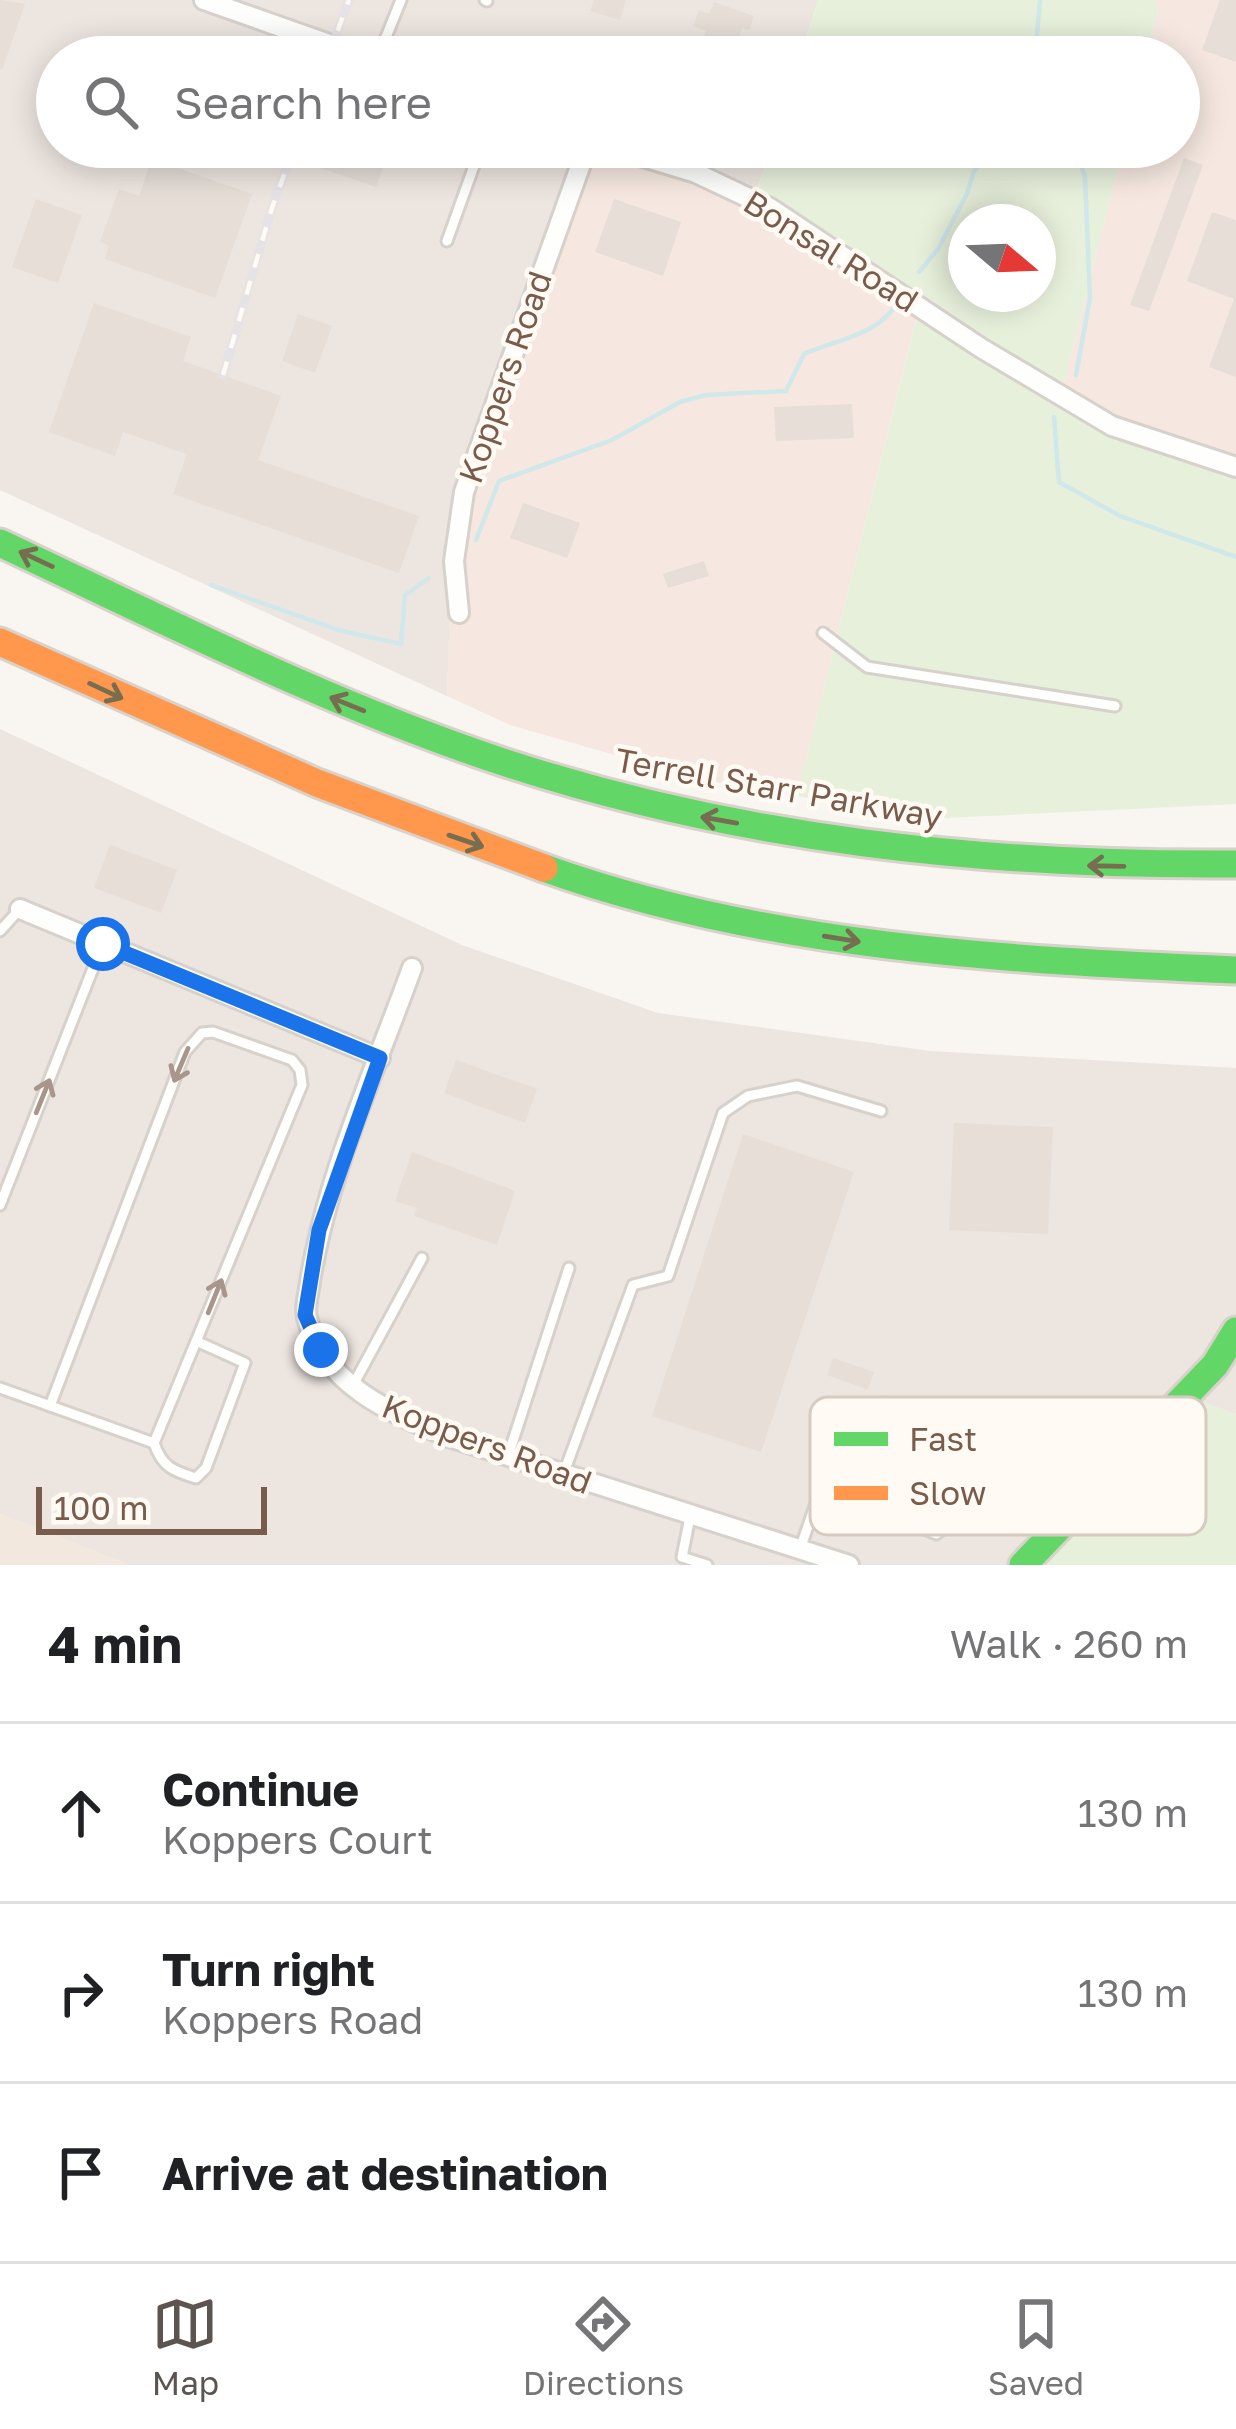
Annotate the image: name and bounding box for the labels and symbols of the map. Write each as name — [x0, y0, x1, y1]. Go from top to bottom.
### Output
street label: Bonsal Road — [737, 182, 926, 320]
north arrow — [948, 204, 1056, 312]
street label: Koppers Road — [450, 266, 559, 488]
one-way arrow — [19, 547, 55, 569]
one-way arrow — [87, 681, 123, 703]
one-way arrow — [330, 691, 367, 713]
street label: Terrell Starr Parkway — [613, 740, 946, 835]
one-way arrow — [700, 808, 739, 830]
one-way arrow — [447, 832, 484, 853]
one-way arrow — [1087, 854, 1126, 877]
route start — [76, 917, 130, 971]
one-way arrow — [822, 929, 861, 952]
one-way arrow — [169, 1046, 190, 1083]
one-way arrow — [34, 1078, 55, 1115]
one-way arrow — [206, 1278, 227, 1315]
route end — [294, 1323, 348, 1377]
street label: Koppers Road — [377, 1386, 597, 1501]
legend — [810, 1397, 1206, 1535]
text: Fast — [909, 1419, 977, 1458]
text: Slow — [909, 1473, 987, 1512]
scale bar — [36, 1481, 267, 1534]

